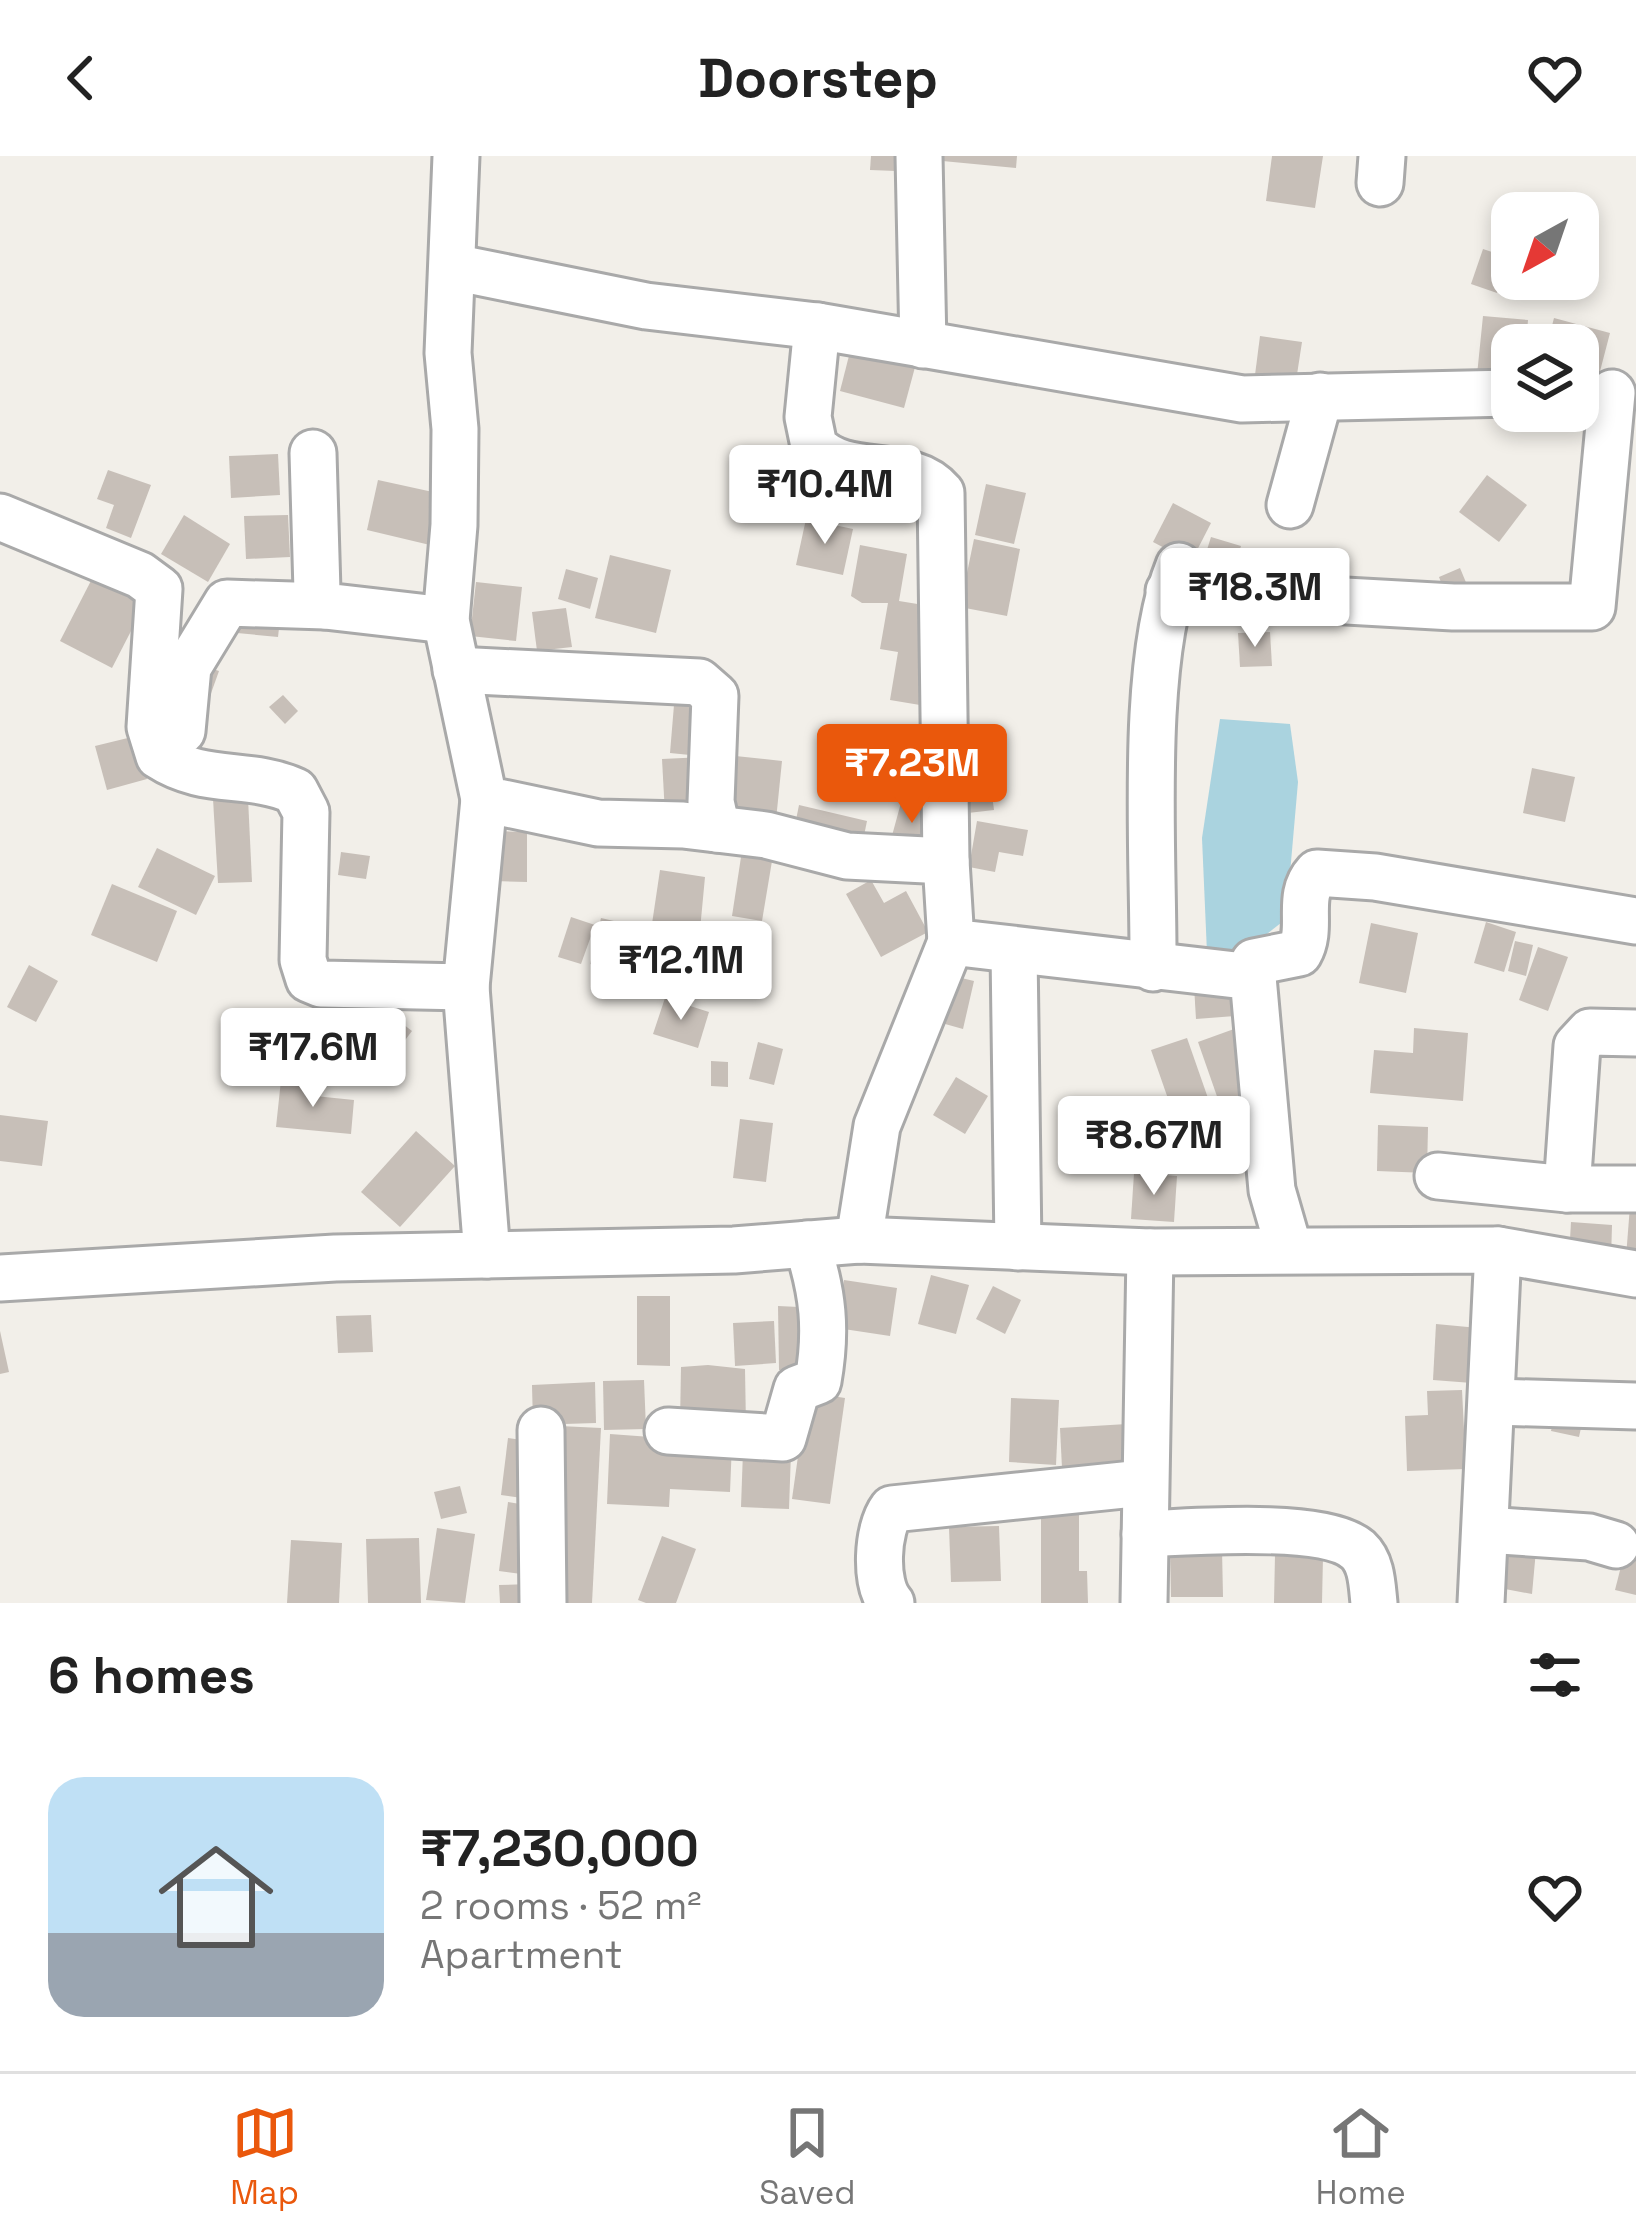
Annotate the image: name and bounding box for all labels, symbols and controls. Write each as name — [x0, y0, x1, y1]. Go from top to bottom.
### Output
text: Doorstep — [698, 44, 938, 113]
icon: back — [48, 45, 114, 111]
icon: heart — [1522, 45, 1588, 111]
north arrow — [1491, 192, 1599, 300]
map controls — [1491, 192, 1599, 432]
button: layers — [1491, 324, 1599, 432]
pin: ₹10.4M — [727, 445, 923, 547]
text: ₹10.4M — [756, 459, 894, 508]
pin: ₹18.3M — [1157, 548, 1353, 650]
text: ₹18.3M — [1187, 562, 1323, 611]
pin: ₹7.23M — [814, 724, 1010, 826]
text: ₹7.23M — [844, 738, 980, 787]
pin: ₹12.1M — [583, 921, 779, 1023]
text: ₹12.1M — [618, 935, 744, 984]
pin: ₹17.6M — [215, 1008, 411, 1110]
text: ₹17.6M — [248, 1022, 378, 1071]
pin: ₹8.67M — [1056, 1096, 1252, 1198]
text: ₹8.67M — [1085, 1110, 1223, 1159]
icon: filters — [1522, 1642, 1588, 1708]
text: 6 homes — [48, 1643, 255, 1708]
text: ₹7,230,000 — [420, 1816, 699, 1881]
icon: home — [144, 1825, 288, 1969]
icon: heart — [1522, 1864, 1588, 1930]
text: 2 rooms · 52 m² — [420, 1881, 702, 1930]
text: Apartment — [420, 1930, 623, 1979]
tab: Map — [230, 2100, 299, 2214]
tab: Saved — [759, 2100, 856, 2214]
tab: Home — [1316, 2100, 1406, 2214]

